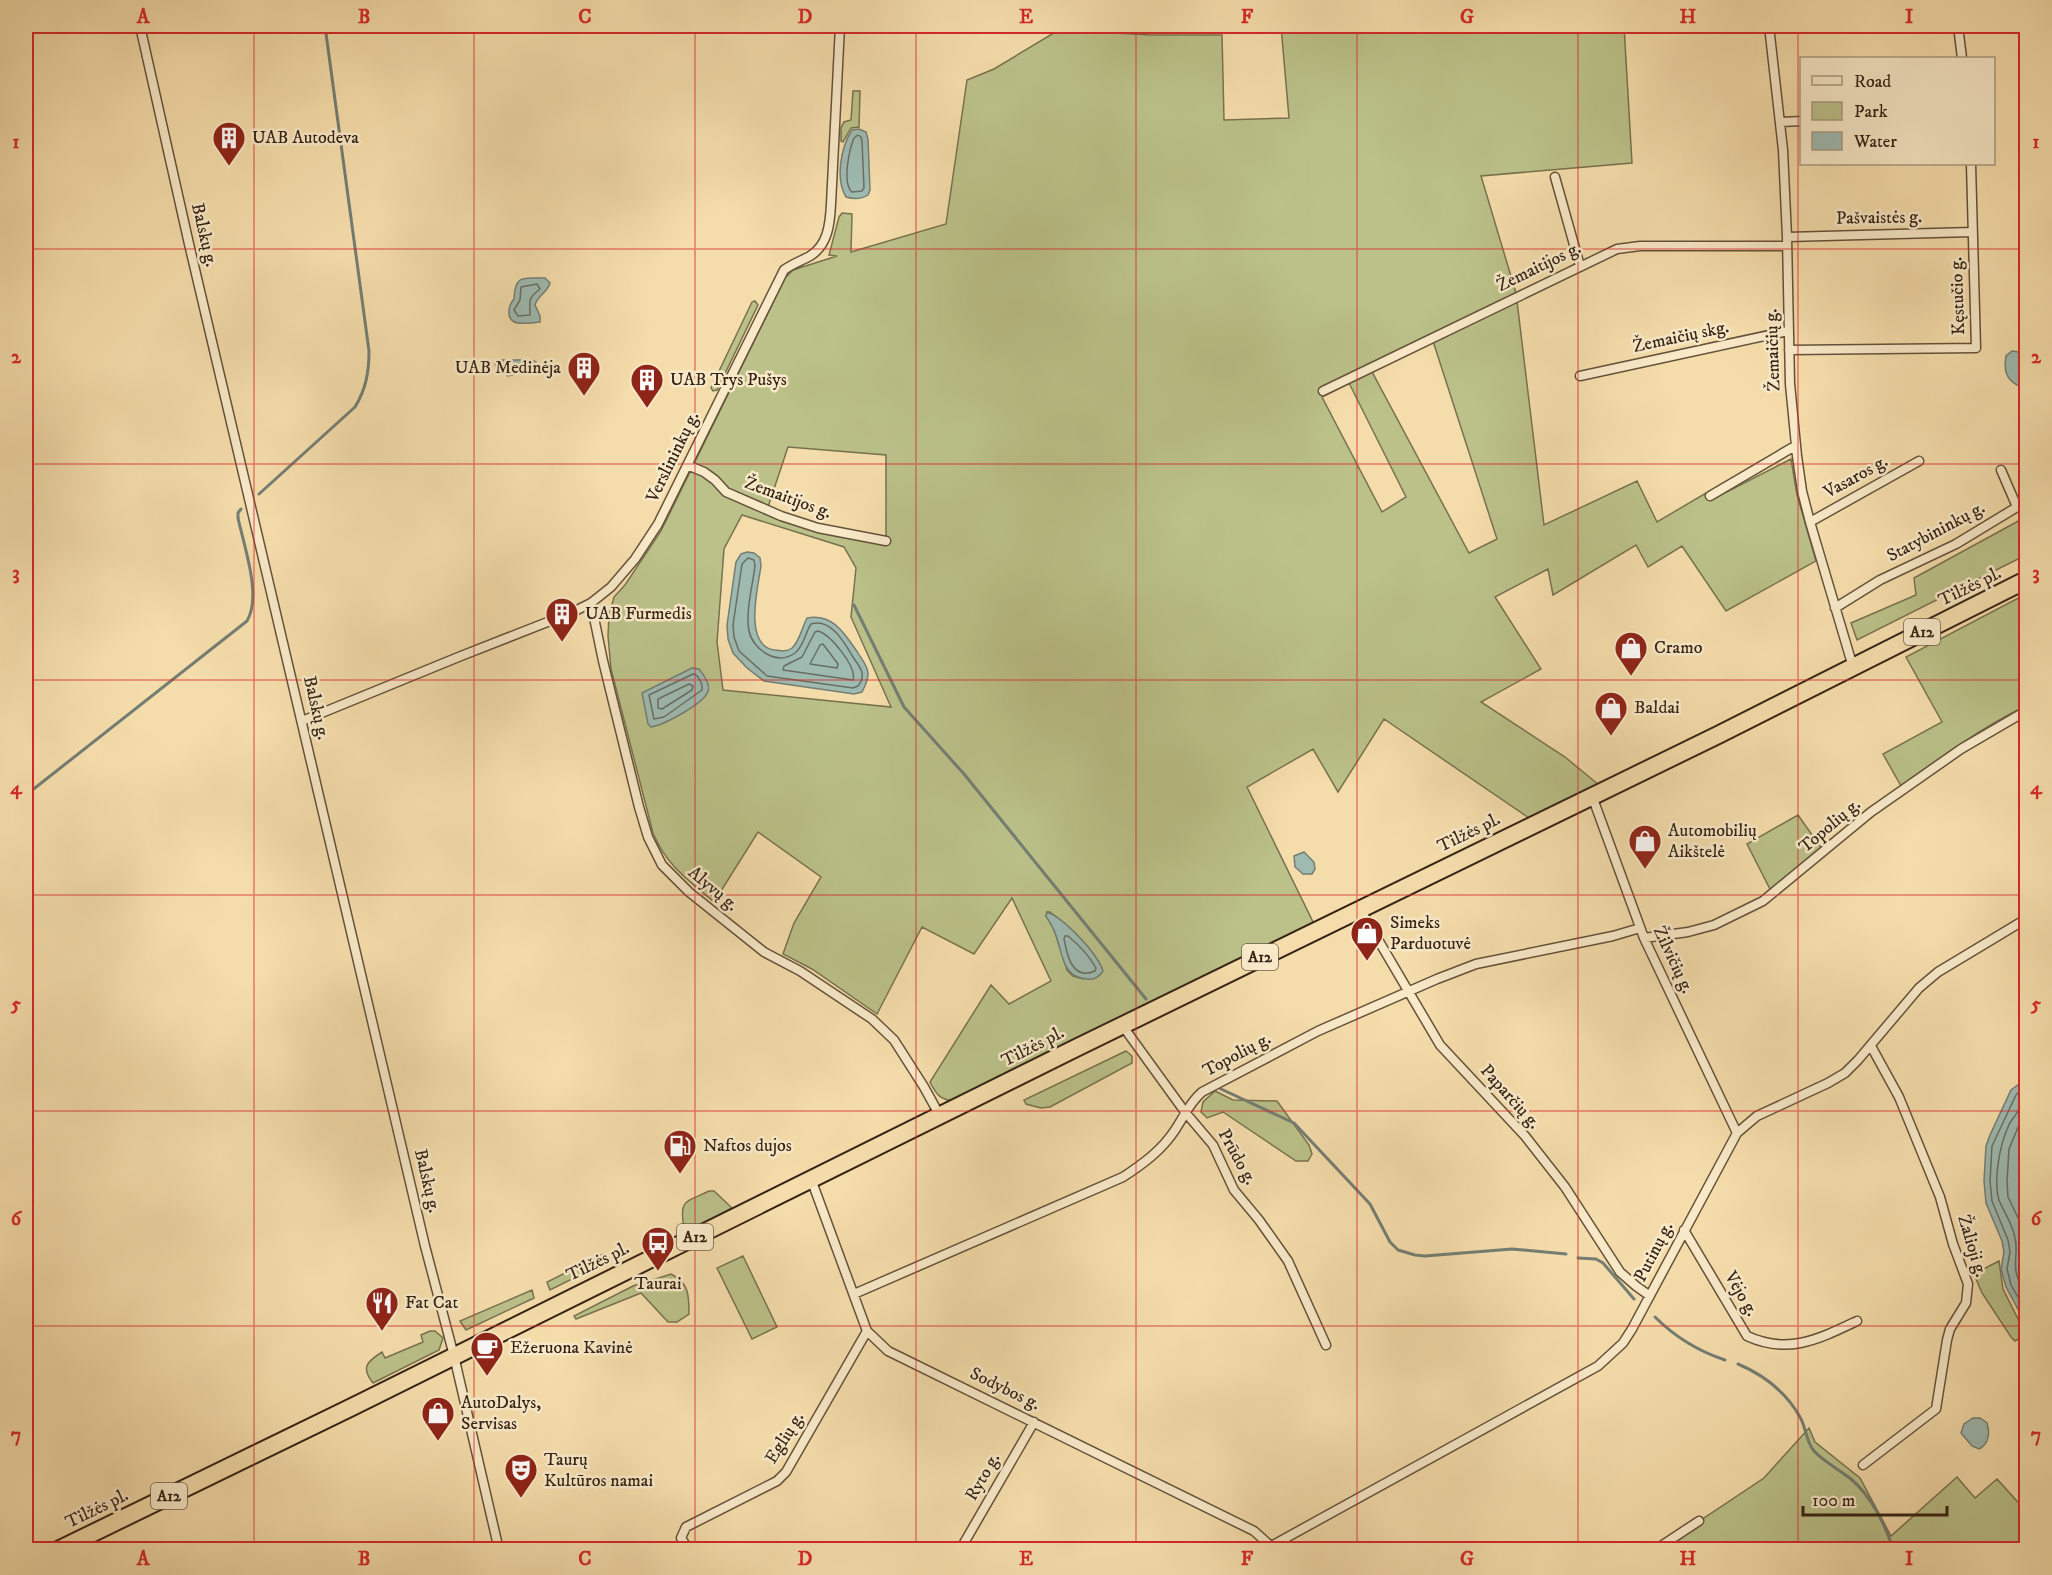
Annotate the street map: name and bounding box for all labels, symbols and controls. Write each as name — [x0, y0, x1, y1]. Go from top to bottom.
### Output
text: A — [136, 5, 151, 30]
text: B — [358, 5, 370, 30]
text: C — [578, 5, 592, 30]
text: D — [798, 5, 813, 30]
text: E — [1019, 5, 1033, 30]
text: F — [1241, 5, 1254, 30]
text: G — [1460, 5, 1474, 30]
text: H — [1680, 5, 1697, 30]
text: I — [1905, 5, 1913, 30]
legend — [1800, 57, 1995, 165]
text: Road — [1854, 71, 1891, 93]
text: Park — [1854, 101, 1888, 123]
building icon: UAB Autodeva — [211, 120, 247, 167]
place label: UAB Autodeva — [252, 127, 359, 149]
text: 1 — [12, 130, 20, 155]
text: 1 — [2032, 130, 2040, 155]
text: Water — [1853, 131, 1897, 153]
street label: Balskų g. — [186, 201, 222, 269]
street label: Pašvaistės g. — [1836, 206, 1922, 230]
street label: Žemaitijos g. — [1493, 236, 1585, 297]
street label: Kęstučio g. — [1946, 256, 1970, 336]
street label: Žemaičių g. — [1760, 308, 1785, 392]
street label: Žemaičių skg. — [1631, 315, 1731, 358]
text: 2 — [11, 345, 22, 370]
text: 2 — [2031, 345, 2042, 370]
building icon: UAB Medinėja — [566, 350, 602, 397]
place label: UAB Medinėja — [455, 357, 561, 379]
building icon: UAB Trys Pušys — [629, 362, 665, 409]
place label: UAB Trys Pušys — [670, 369, 787, 391]
street label: Verslininkų g. — [641, 408, 704, 507]
street label: Vasaros g. — [1819, 450, 1892, 504]
street label: Žemaitijos g. — [741, 471, 835, 524]
street label: Statybininkų g. — [1883, 497, 1989, 567]
text: 3 — [12, 561, 20, 586]
text: 3 — [2032, 561, 2040, 586]
street label: Tilžės pl. — [1935, 562, 2005, 612]
building icon: UAB Furmedis — [544, 596, 580, 643]
place label: UAB Furmedis — [585, 603, 692, 625]
road number: A12 — [1904, 619, 1940, 645]
shop icon: Cramo — [1613, 630, 1649, 677]
place label: Cramo — [1654, 637, 1703, 659]
street label: Balskų g. — [298, 674, 334, 742]
shop icon: Baldai — [1593, 690, 1629, 737]
place label: Baldai — [1634, 697, 1680, 719]
text: 4 — [10, 776, 23, 801]
text: 4 — [2030, 776, 2043, 801]
street label: Topolių g. — [1795, 794, 1865, 858]
street label: Tilžės pl. — [1434, 808, 1504, 858]
place label: Automobilių Aikštelė — [1668, 820, 1757, 863]
shop icon: Automobilių Aikštelė — [1627, 823, 1663, 870]
street label: Alyvų g. — [683, 862, 743, 916]
place label: Simeks Parduotuvė — [1390, 912, 1471, 955]
shop icon: Simeks Parduotuvė — [1349, 915, 1385, 962]
street label: Žilvičių g. — [1648, 922, 1699, 997]
road number: A12 — [1242, 944, 1278, 970]
text: 5 — [10, 992, 21, 1017]
text: 5 — [2030, 992, 2041, 1017]
street label: Tilžės pl. — [998, 1022, 1068, 1072]
street label: Topolių g. — [1199, 1028, 1275, 1082]
street label: Paparčių g. — [1475, 1060, 1545, 1134]
street label: Prūdo g. — [1213, 1125, 1261, 1189]
fuel station icon: Naftos dujos — [662, 1128, 698, 1175]
place label: Naftos dujos — [703, 1135, 792, 1157]
street label: Balskų g. — [409, 1147, 445, 1215]
text: 6 — [11, 1207, 23, 1232]
text: 6 — [2031, 1207, 2043, 1232]
street label: Žalioji g. — [1952, 1212, 1993, 1280]
street label: Putinų g. — [1630, 1218, 1678, 1286]
road number: A12 — [677, 1224, 713, 1250]
bus stop icon: Taurai — [640, 1225, 676, 1272]
street label: Tilžės pl. — [563, 1237, 633, 1287]
street label: Vėjo g. — [1719, 1267, 1763, 1320]
place label: Taurai — [634, 1273, 682, 1295]
restaurant icon: Fat Cat — [364, 1285, 400, 1332]
place label: Fat Cat — [405, 1292, 458, 1314]
cafe icon: Ežeruona Kavinė — [469, 1330, 505, 1377]
place label: Ežeruona Kavinė — [510, 1337, 633, 1359]
street label: Sodybos g. — [966, 1363, 1044, 1415]
place label: AutoDalys, Servisas — [461, 1392, 541, 1435]
shop icon: AutoDalys, Servisas — [420, 1395, 456, 1442]
street label: Eglių g. — [761, 1408, 809, 1468]
text: 7 — [11, 1423, 21, 1448]
text: 7 — [2031, 1423, 2041, 1448]
place label: Taurų Kultūros namai — [544, 1449, 653, 1492]
street label: Ryto g. — [961, 1449, 1005, 1505]
theatre icon: Taurų Kultūros namai — [503, 1452, 539, 1499]
scale bar — [1803, 1479, 1947, 1517]
road number: A12 — [151, 1483, 187, 1509]
street label: Tilžės pl. — [62, 1484, 132, 1534]
text: 100 m — [1812, 1490, 1855, 1512]
text: A — [136, 1547, 151, 1572]
text: B — [358, 1547, 370, 1572]
text: C — [578, 1547, 592, 1572]
text: D — [798, 1547, 813, 1572]
text: E — [1019, 1547, 1033, 1572]
text: F — [1241, 1547, 1254, 1572]
text: G — [1460, 1547, 1474, 1572]
text: H — [1680, 1547, 1697, 1572]
text: I — [1905, 1547, 1913, 1572]

